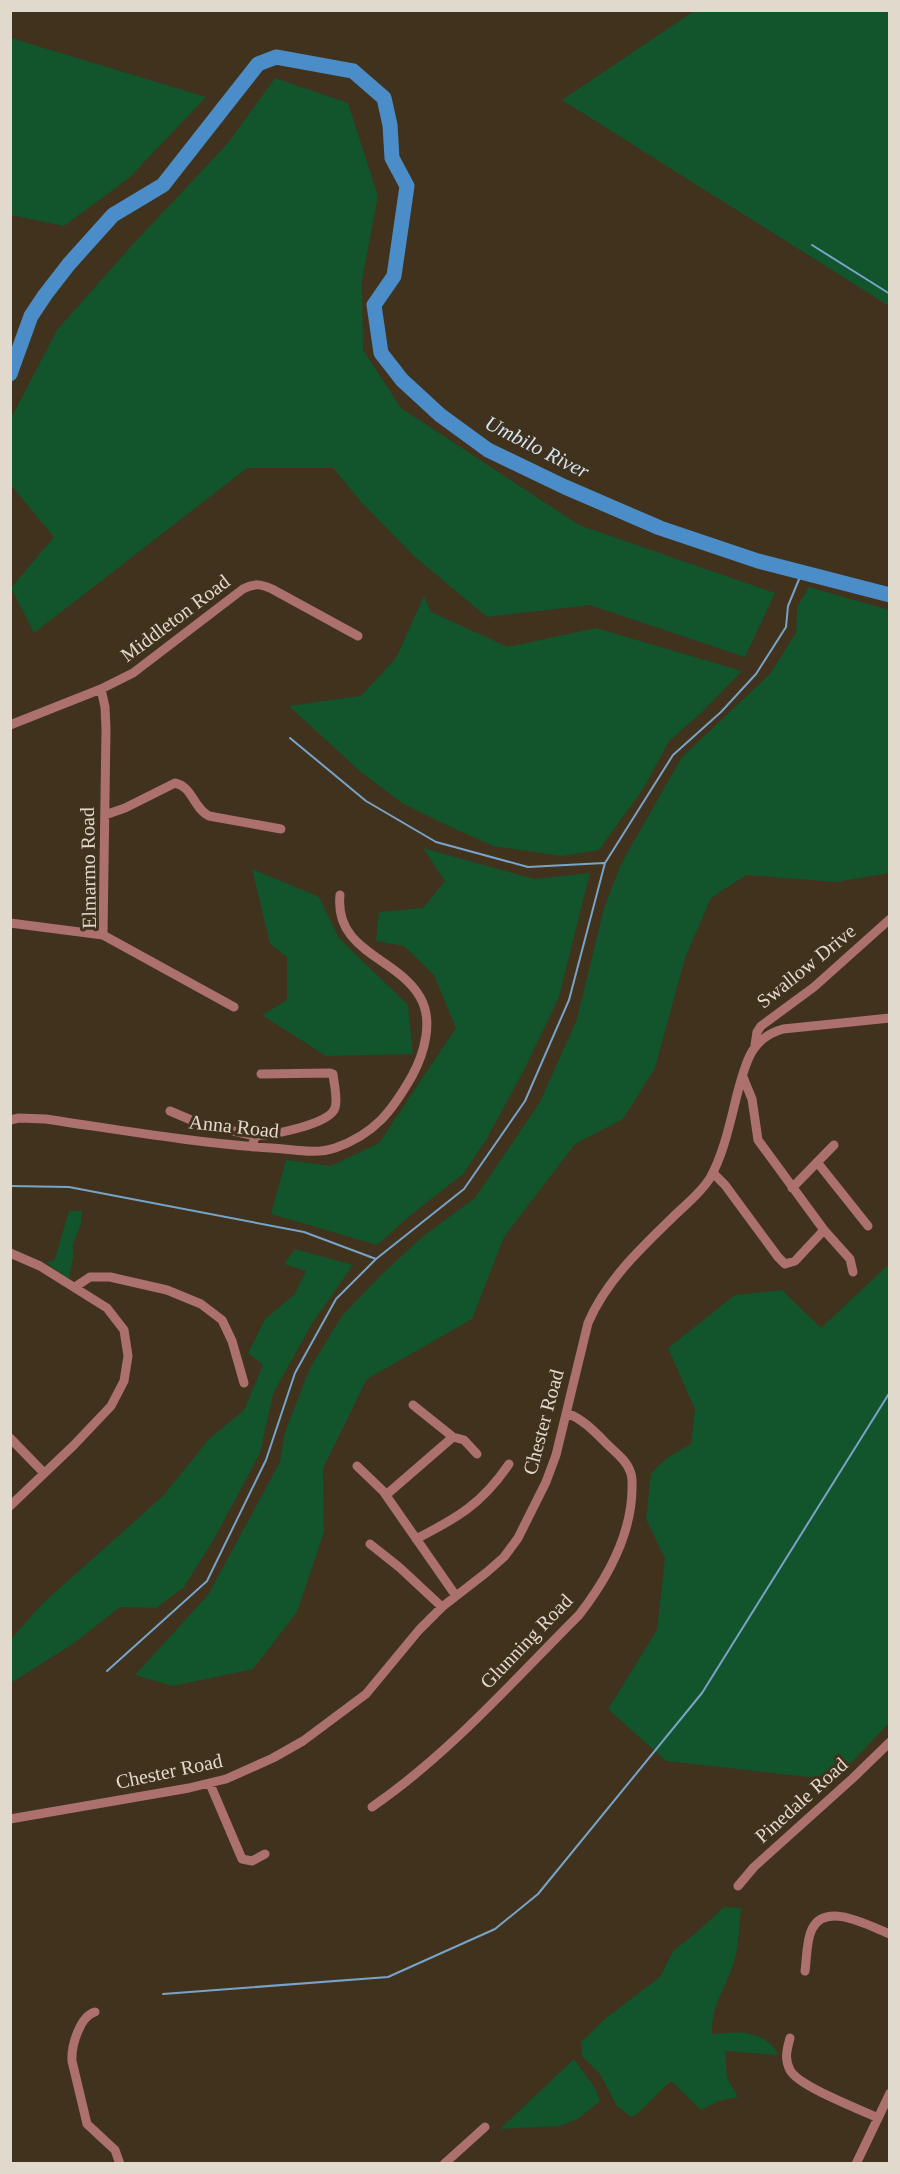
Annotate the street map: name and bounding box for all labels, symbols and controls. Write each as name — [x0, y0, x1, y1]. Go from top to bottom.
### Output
water label: Umbilo River — [481, 410, 594, 484]
street label: Middleton Road — [116, 570, 234, 666]
street label: Elmarmo Road — [76, 807, 100, 929]
street label: Swallow Drive — [752, 919, 860, 1012]
street label: Anna Road — [188, 1110, 280, 1142]
street label: Chester Road — [518, 1367, 568, 1477]
street label: Glunning Road — [475, 1589, 577, 1693]
street label: Chester Road — [114, 1749, 224, 1793]
street label: Pinedale Road — [751, 1753, 851, 1847]

